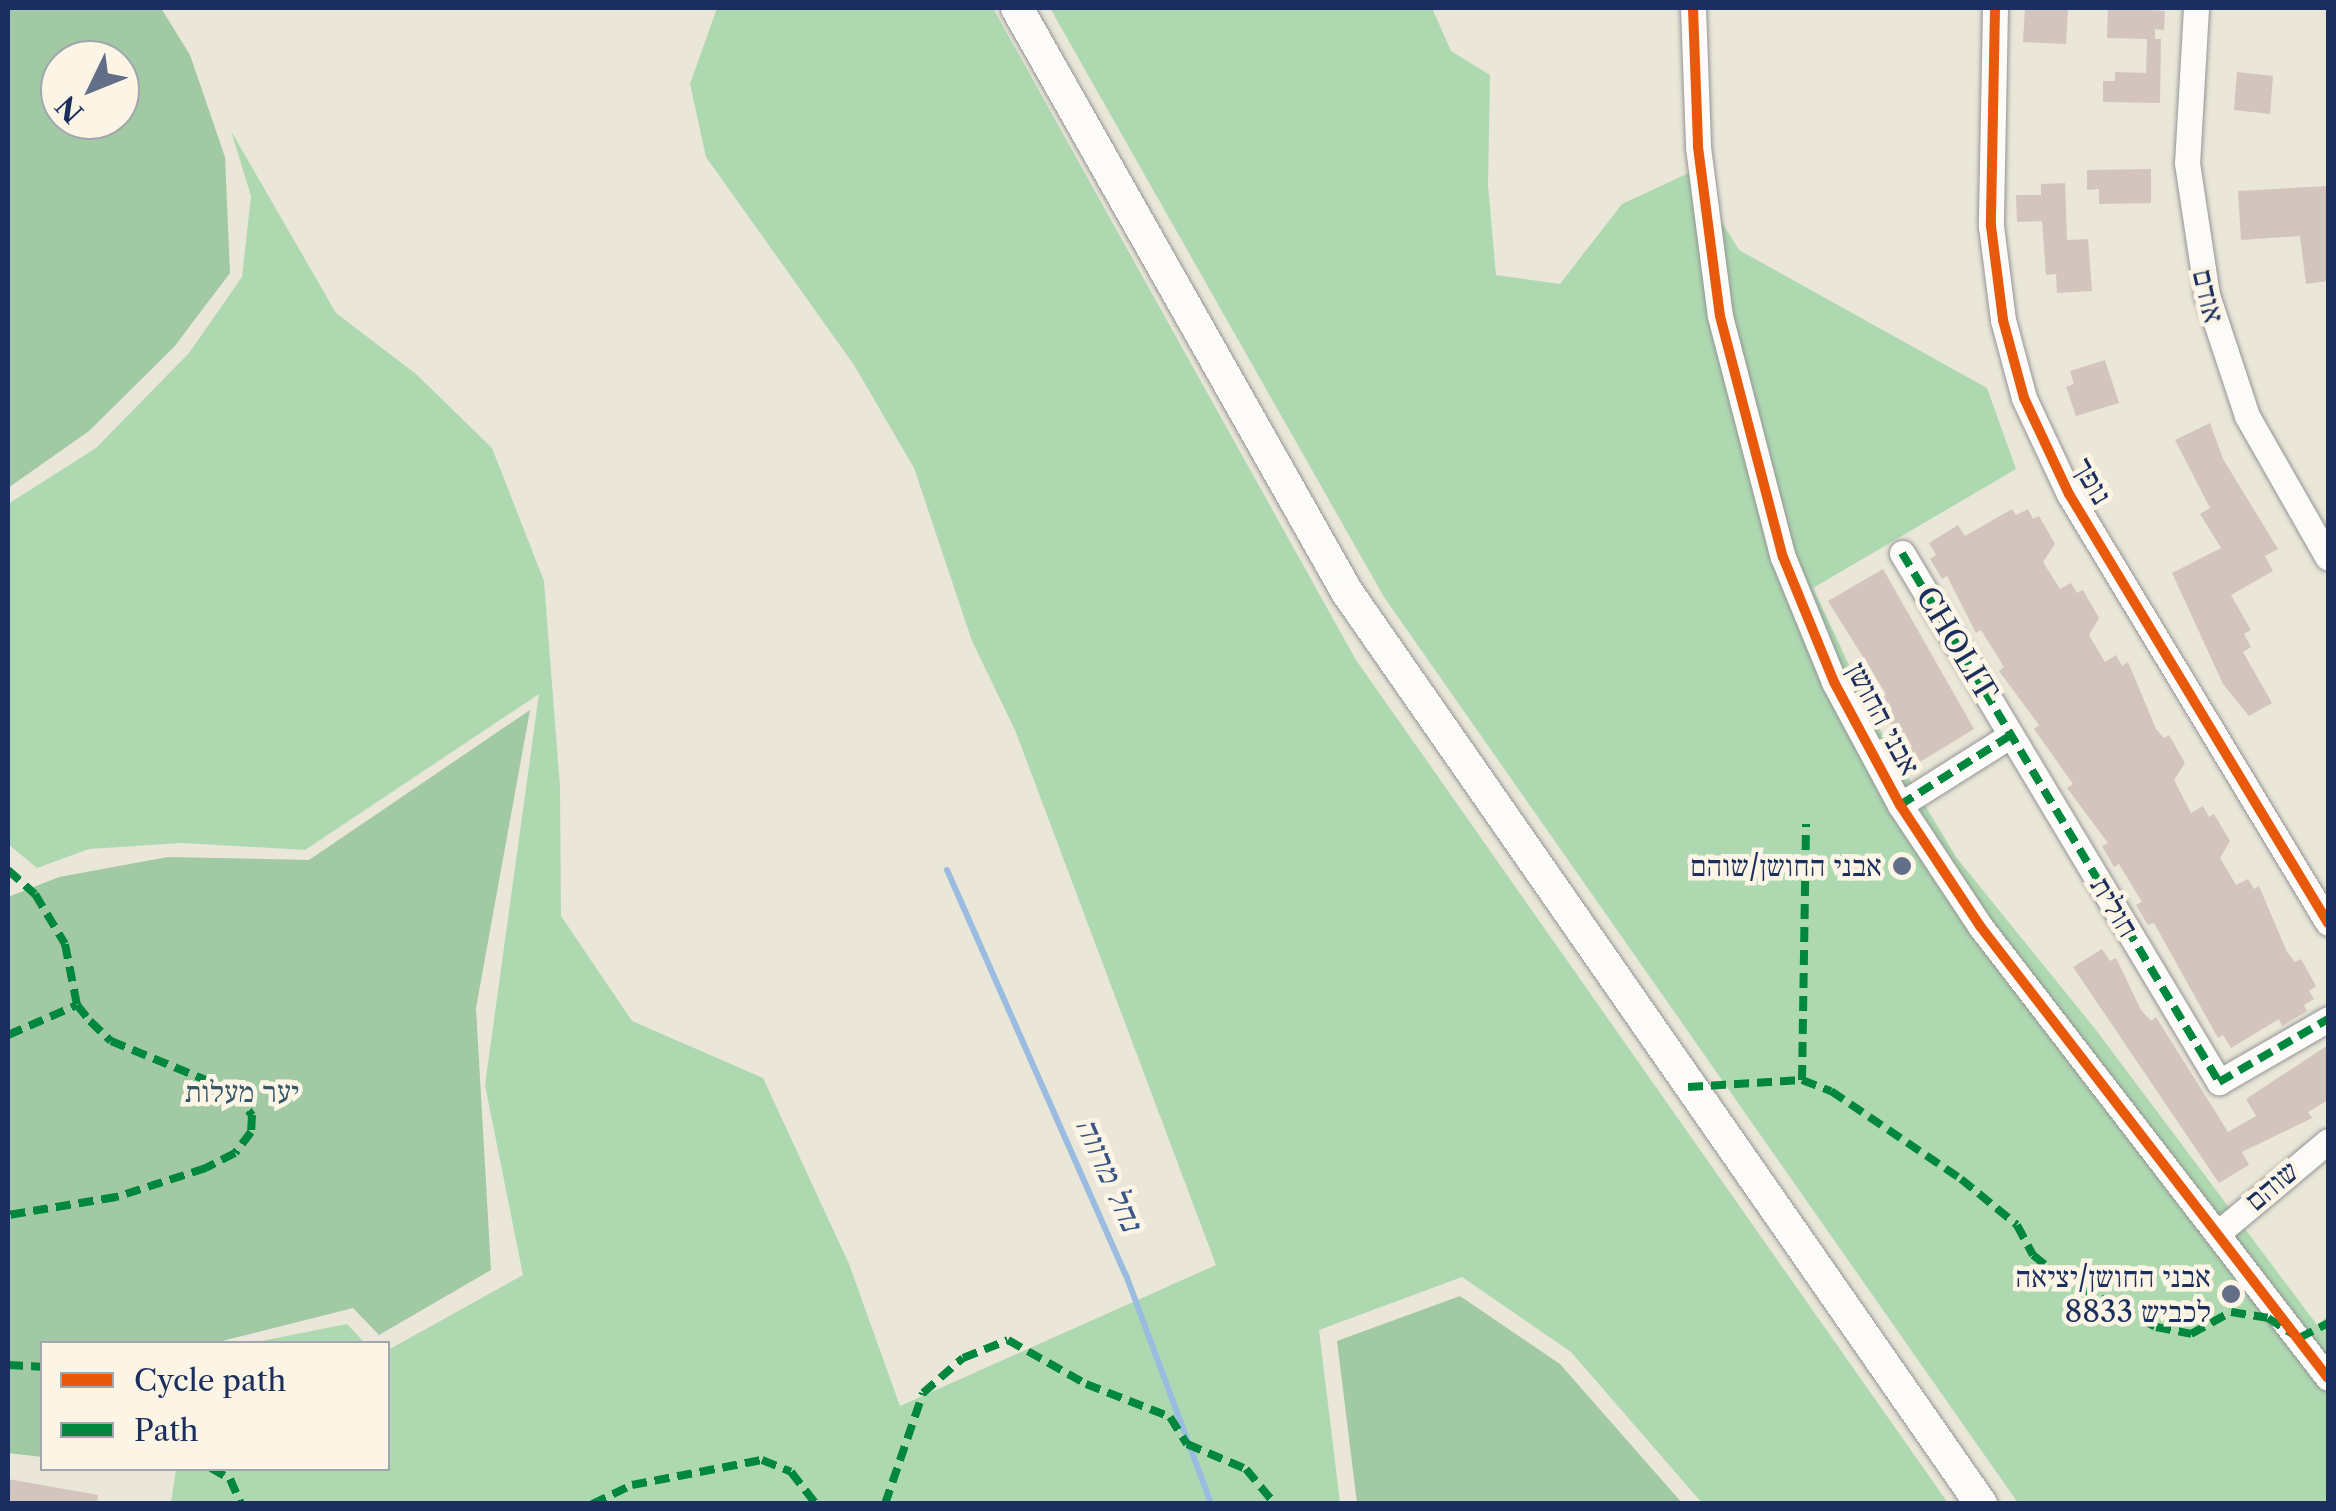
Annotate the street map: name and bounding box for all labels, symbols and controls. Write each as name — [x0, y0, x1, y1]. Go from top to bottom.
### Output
north arrow — [40, 40, 140, 140]
text: N — [49, 89, 90, 130]
street label: אודם — [2184, 266, 2232, 326]
street label: נופך — [2064, 451, 2120, 511]
street label: CHOLIT — [1908, 580, 2004, 708]
street label: אבני החושן — [1838, 657, 1928, 781]
place label: אבני החושן/שוהם — [1690, 848, 1882, 884]
marker: אבני החושן/שוהם — [1891, 855, 1913, 877]
street label: חולית — [2082, 870, 2146, 944]
park label: יער מעלות — [185, 1074, 299, 1110]
water label: נחל מרווה — [1067, 1112, 1151, 1236]
street label: שוהם — [2238, 1153, 2306, 1219]
place label: אבני החושן/יציאה לכביש 8833 — [2015, 1259, 2211, 1330]
marker: אבני החושן/יציאה לכביש 8833 — [2220, 1283, 2242, 1305]
legend — [40, 1341, 390, 1471]
text: Cycle path — [134, 1362, 286, 1399]
text: Path — [134, 1412, 199, 1449]

